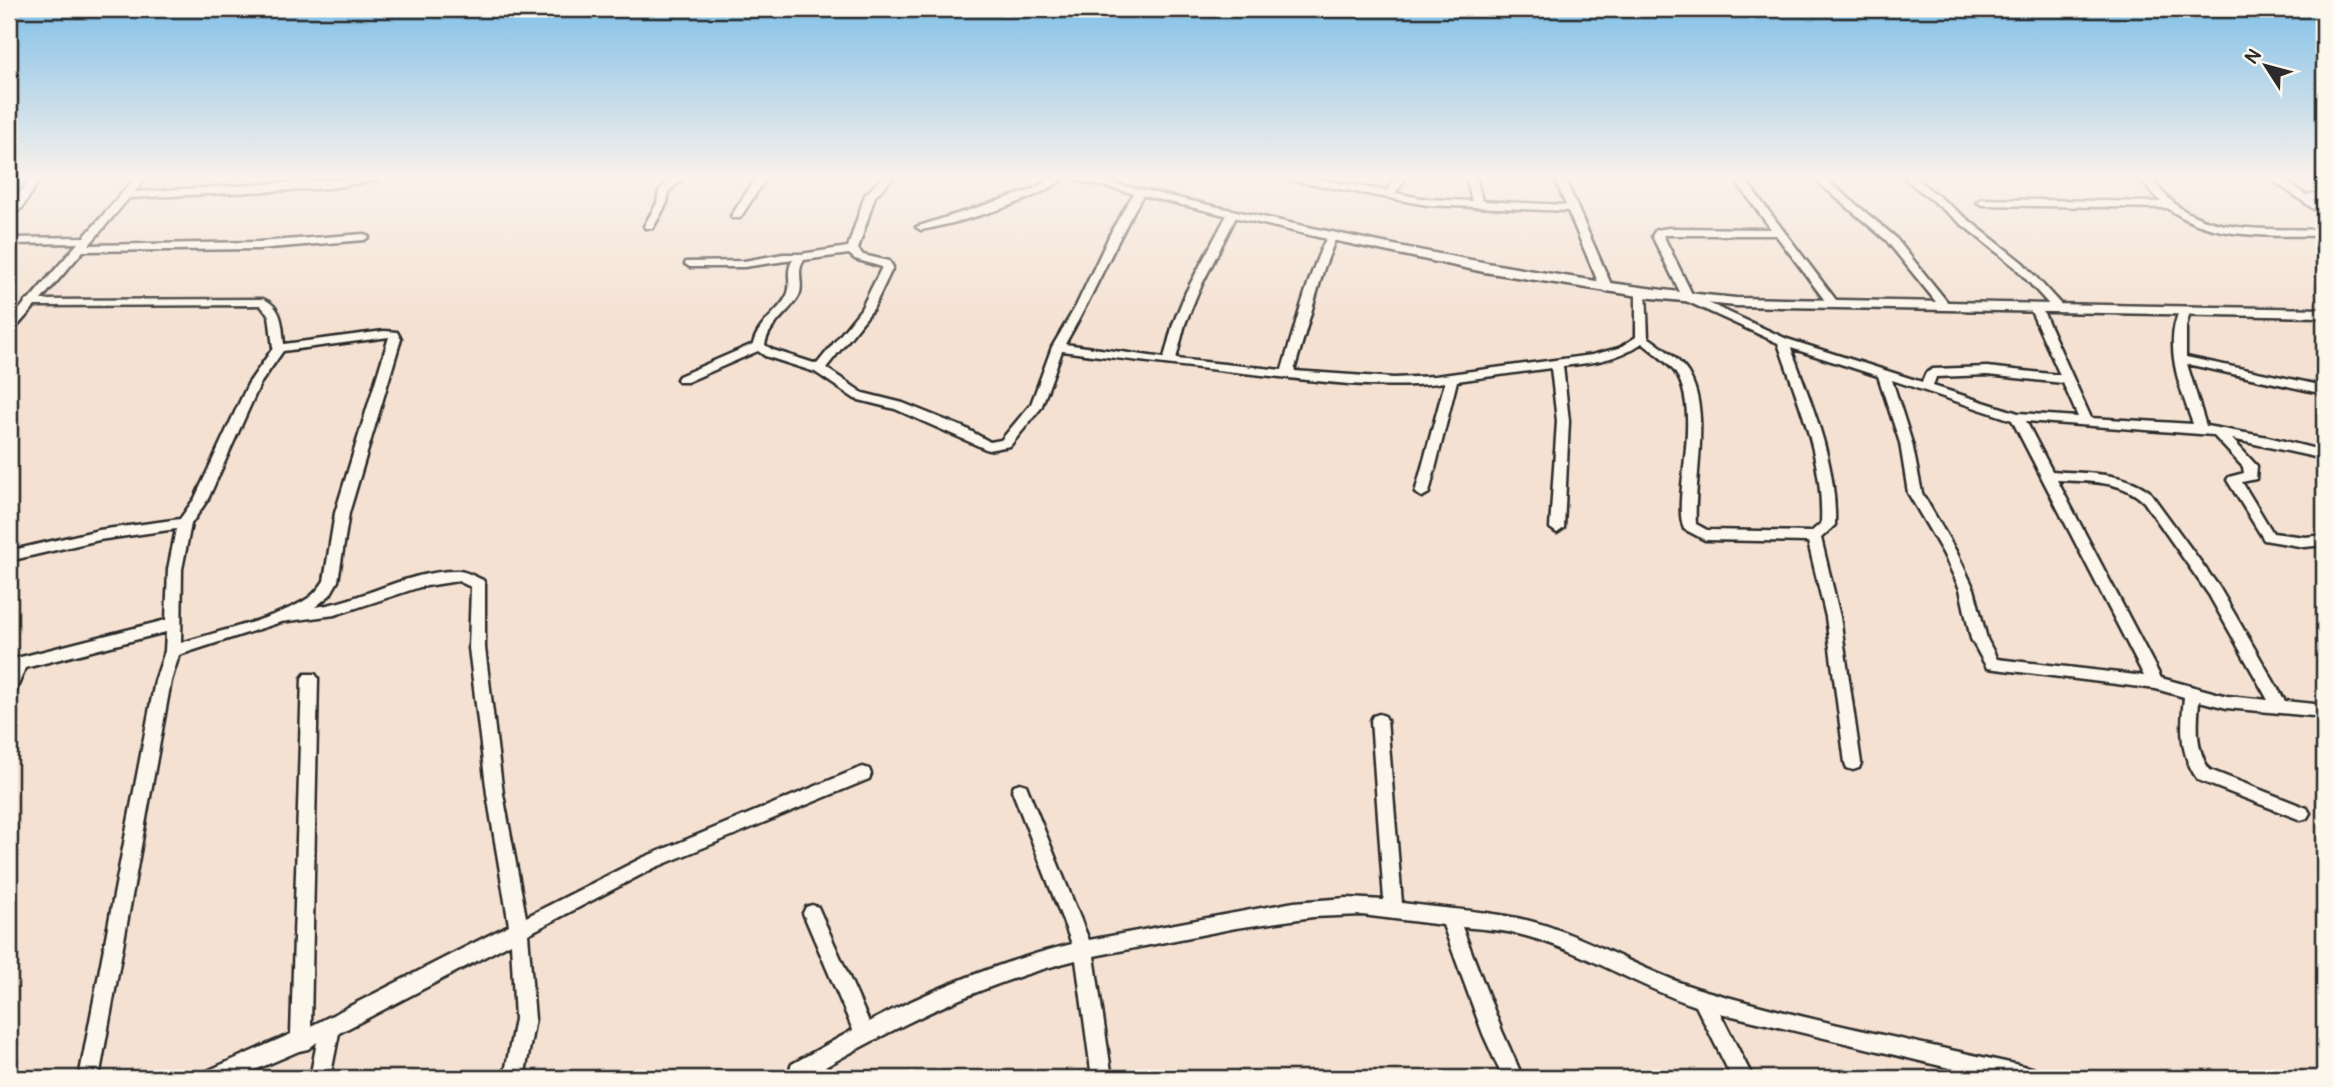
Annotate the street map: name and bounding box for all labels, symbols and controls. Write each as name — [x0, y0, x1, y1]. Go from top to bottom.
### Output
north arrow — [2232, 32, 2302, 102]
text: N — [2240, 44, 2267, 69]

